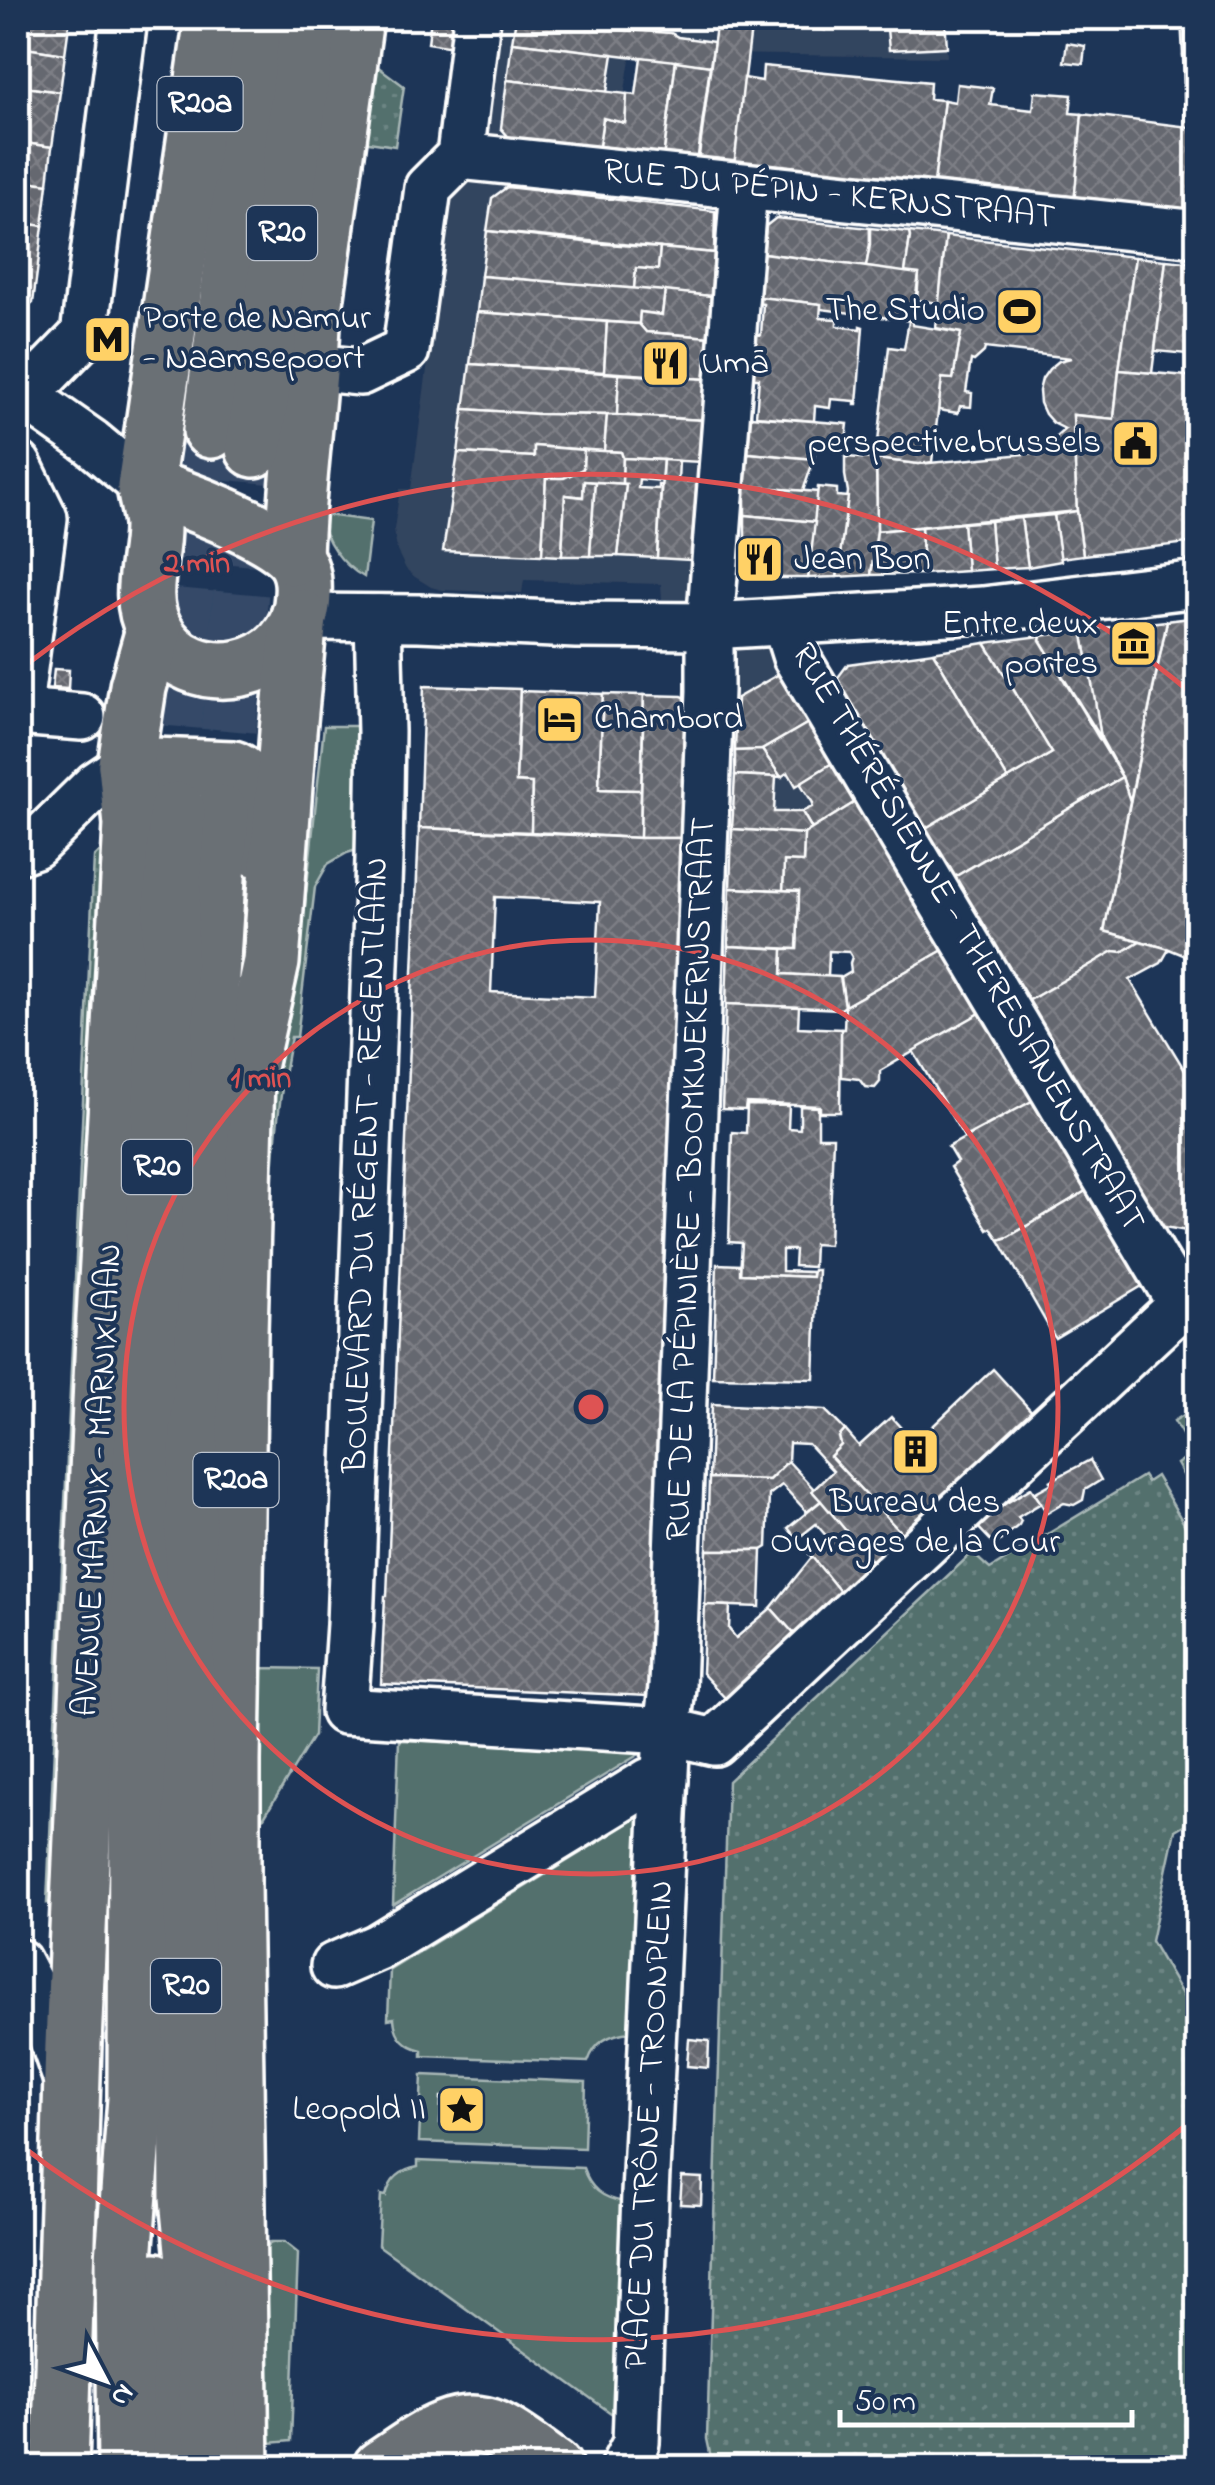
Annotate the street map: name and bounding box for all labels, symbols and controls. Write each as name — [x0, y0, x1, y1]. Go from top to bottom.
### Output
road number: R20a — [158, 77, 242, 131]
street label: RUE DU PÉPIN - KERNSTRAAT — [600, 146, 1058, 244]
road number: R20 — [247, 206, 317, 260]
sports icon: The Studio — [994, 285, 1046, 337]
place label: The Studio — [826, 286, 985, 337]
place label: Porte de Namur - Naamsepoort — [143, 294, 371, 385]
metro station icon: Porte de Namur - Naamsepoort — [82, 313, 134, 365]
restaurant icon: Umā — [640, 338, 692, 390]
place label: Umā — [701, 339, 768, 390]
public building icon: perspective.brussels — [1110, 417, 1162, 469]
place label: perspective.brussels — [808, 418, 1101, 469]
restaurant icon: Jean Bon — [733, 534, 785, 586]
place label: Jean Bon — [794, 535, 931, 586]
text: 2 min — [163, 543, 230, 587]
place label: Entre deux portes — [942, 599, 1098, 690]
museum icon: Entre deux portes — [1107, 618, 1159, 670]
street label: RUE THÉRÉSIENNE - THERESIANENSTRAAT — [777, 634, 1157, 1242]
hotel icon: Chambord — [533, 693, 585, 745]
place label: Chambord — [594, 694, 743, 745]
street label: RUE DE LA PÉPINIÈRE - BOOMKWEKERIJSTRAAT — [654, 816, 730, 1542]
street label: BOULEVARD DU RÉGENT - REGENTLAAN — [331, 856, 403, 1475]
text: 1 min — [231, 1058, 291, 1102]
road number: R20 — [122, 1140, 192, 1194]
street label: AVENUE MARNIX - MARNIXLAAN — [61, 1242, 137, 1718]
centre of rings — [573, 1389, 609, 1425]
building icon: Bureau des Ouvrages de la Cour — [889, 1425, 941, 1477]
road number: R20a — [194, 1453, 278, 1507]
place label: Bureau des Ouvrages de la Cour — [770, 1478, 1060, 1569]
street label: PLACE DU TRÔNE - TROONPLEIN — [612, 1879, 688, 2371]
road number: R20 — [151, 1959, 221, 2013]
place icon: Leopold II — [435, 2084, 487, 2136]
place label: Leopold II — [292, 2085, 426, 2136]
north arrow — [55, 2330, 155, 2430]
scale bar — [840, 2365, 1132, 2427]
text: N — [100, 2374, 143, 2415]
text: 50 m — [855, 2381, 916, 2425]

